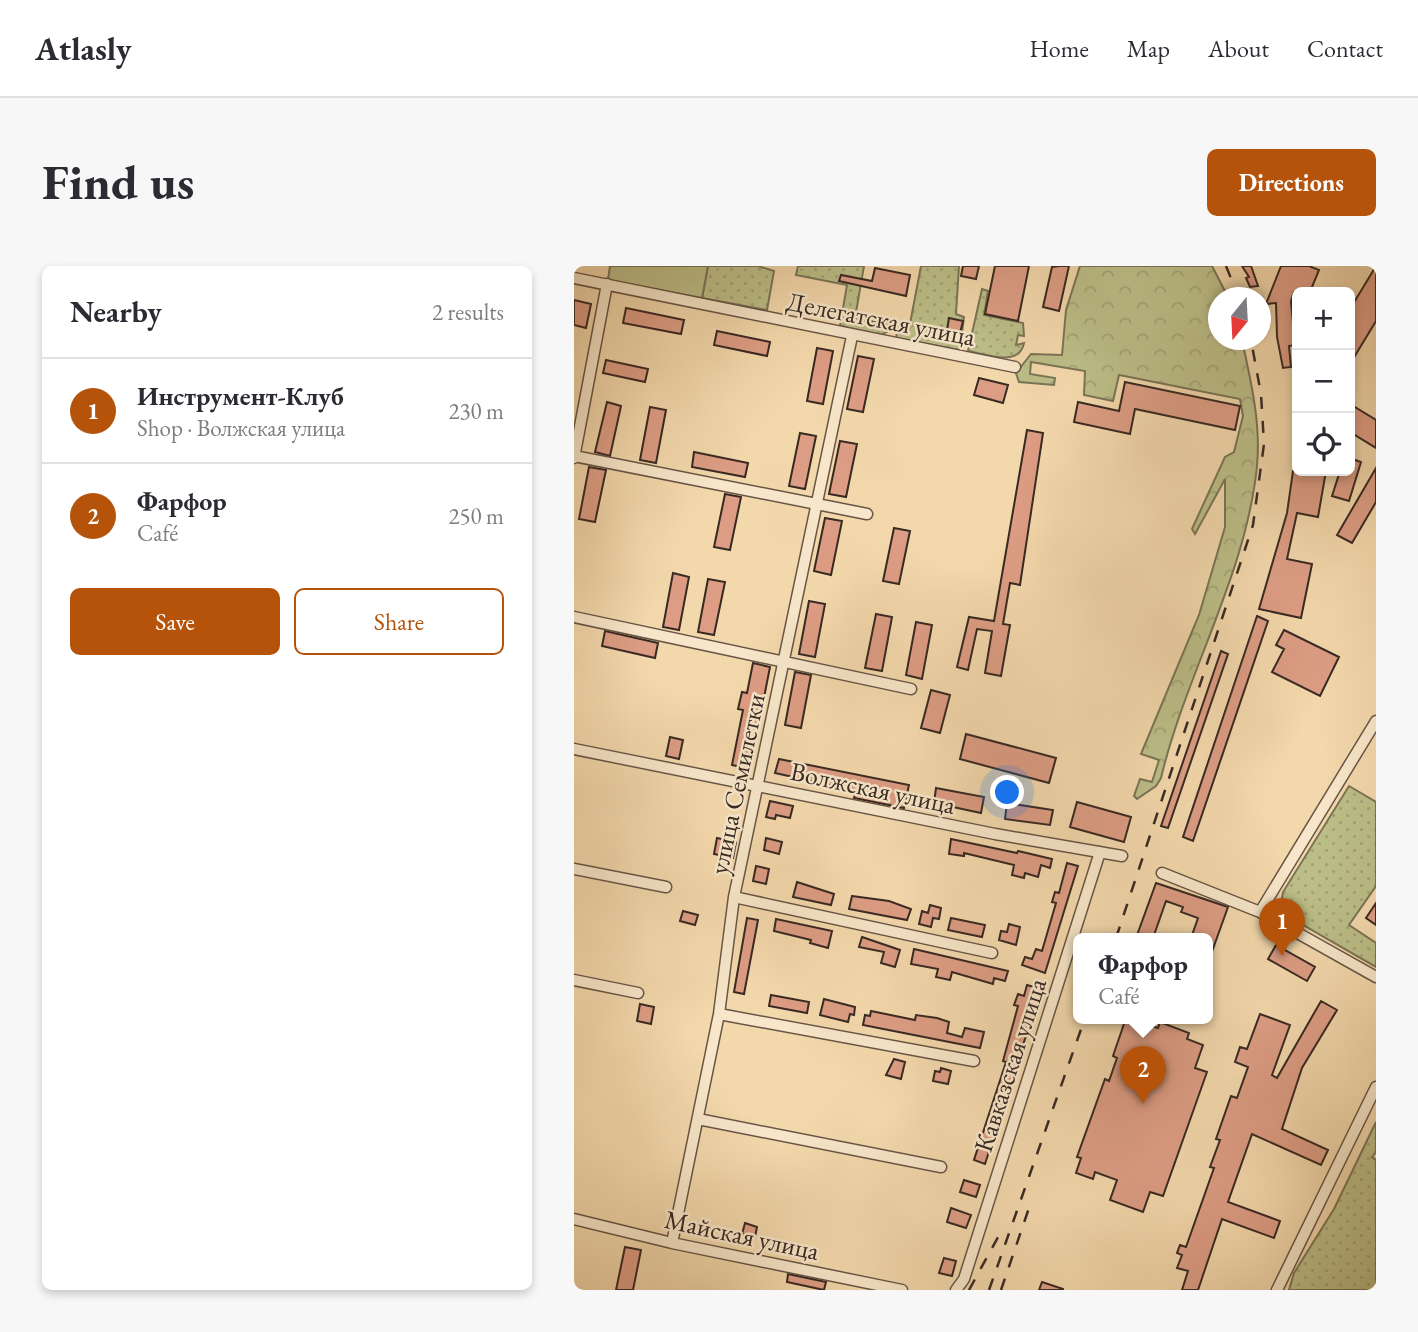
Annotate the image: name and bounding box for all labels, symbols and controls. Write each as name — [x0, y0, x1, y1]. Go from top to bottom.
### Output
text: Atlasly — [35, 27, 132, 70]
text: Home — [1029, 33, 1089, 64]
text: Map — [1127, 33, 1170, 64]
text: About — [1208, 33, 1269, 64]
text: Contact — [1307, 33, 1383, 64]
button: Directions — [1207, 149, 1376, 216]
text: Find us — [42, 150, 194, 214]
street label: Делегатская улица — [784, 284, 979, 354]
north arrow — [1208, 287, 1271, 350]
map controls — [1292, 287, 1355, 476]
button: + — [1292, 287, 1355, 350]
text: Nearby — [70, 292, 162, 331]
text: 2 results — [432, 297, 504, 327]
button: − — [1292, 350, 1355, 413]
text: Инструмент-Клуб — [137, 379, 344, 413]
text: 1 — [87, 396, 99, 426]
text: 230 m — [448, 396, 504, 426]
text: Shop · Волжская улица — [137, 413, 345, 443]
button: locate — [1292, 413, 1355, 476]
text: Фарфор — [137, 484, 227, 518]
text: 2 — [87, 501, 99, 531]
text: 250 m — [448, 501, 504, 531]
text: Café — [137, 518, 178, 548]
button: Save — [70, 588, 280, 655]
button: Share — [294, 588, 504, 655]
street label: улица Семилетки — [701, 690, 773, 878]
street label: Волжская улица — [787, 754, 959, 822]
your location — [990, 775, 1024, 809]
pin: 1 — [1259, 898, 1305, 956]
popup — [1073, 933, 1213, 1024]
text: Фарфор — [1098, 947, 1188, 981]
street label: Кавказская улица — [966, 973, 1054, 1156]
text: Café — [1098, 981, 1139, 1011]
pin: 2 — [1120, 1046, 1166, 1104]
street label: Майская улица — [662, 1202, 823, 1268]

